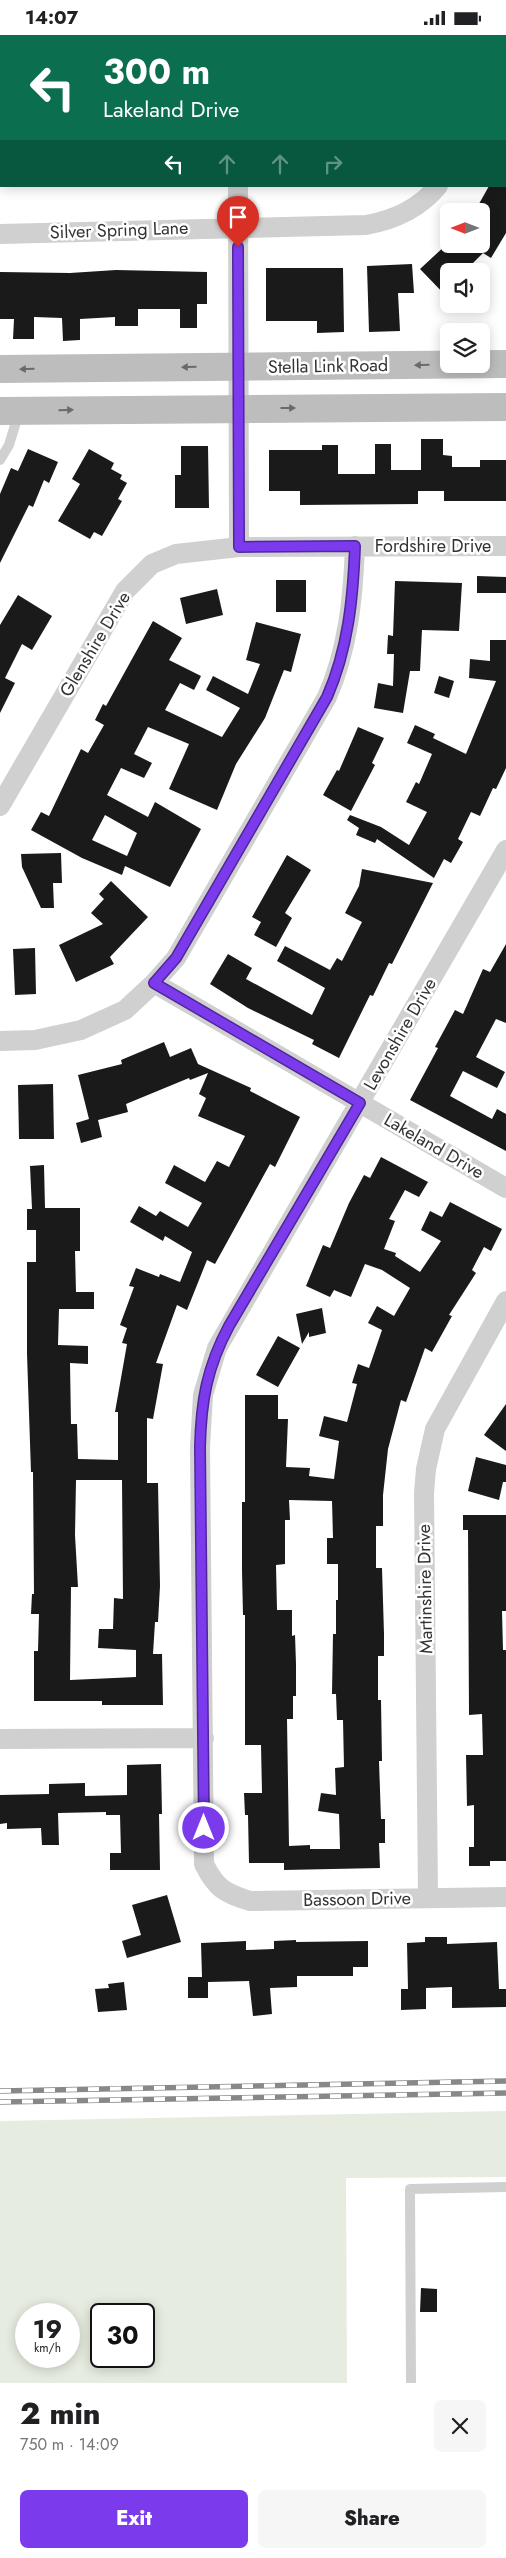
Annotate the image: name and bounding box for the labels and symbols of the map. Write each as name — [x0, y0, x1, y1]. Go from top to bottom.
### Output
pin — [217, 196, 259, 247]
north arrow — [440, 203, 490, 253]
street label: Silver Spring Lane — [49, 215, 189, 245]
street label: Stella Link Road — [268, 352, 388, 380]
one-way arrow — [414, 361, 430, 369]
one-way arrow — [181, 363, 197, 371]
one-way arrow — [19, 365, 35, 373]
one-way arrow — [280, 404, 296, 412]
one-way arrow — [58, 406, 74, 414]
street label: Fordshire Drive — [375, 533, 491, 559]
street label: Glenshire Drive — [53, 586, 137, 702]
street label: Levonshire Drive — [357, 973, 443, 1095]
street label: Lakeland Drive — [379, 1107, 489, 1185]
street label: Martinshire Drive — [411, 1524, 439, 1654]
position arrow — [177, 1801, 229, 1853]
street label: Bassoon Drive — [303, 1885, 411, 1913]
speed limit sign: 30 — [90, 2303, 155, 2368]

